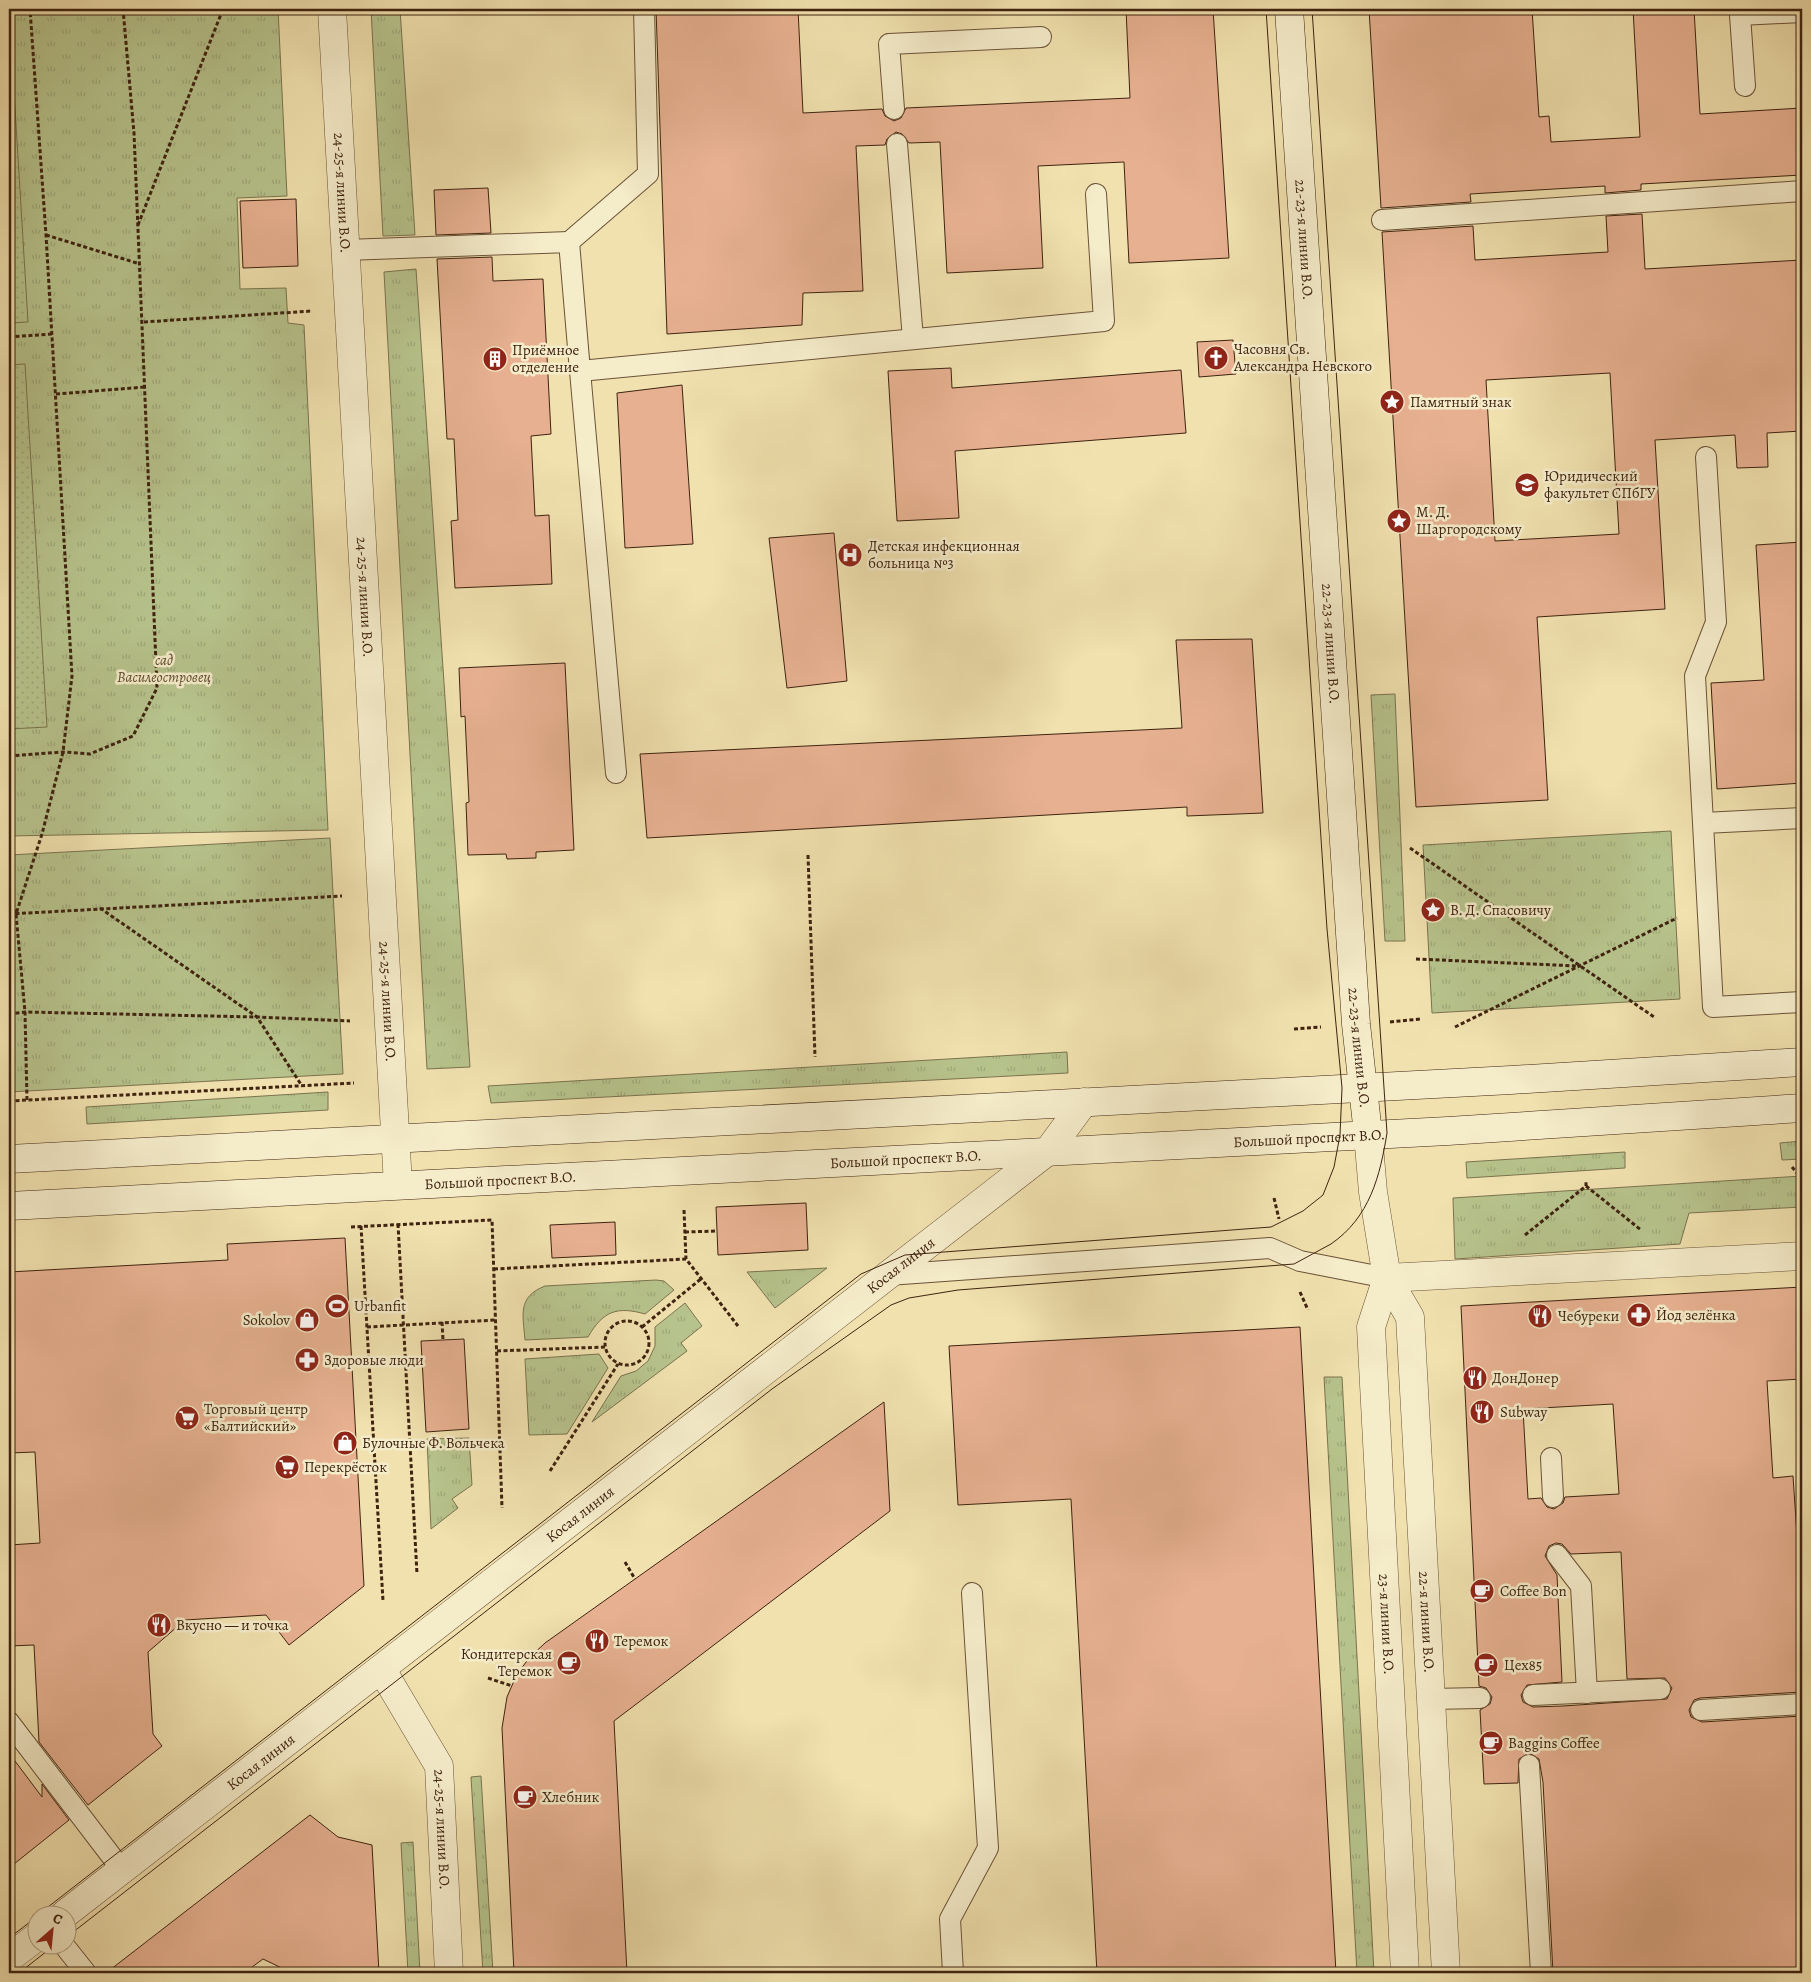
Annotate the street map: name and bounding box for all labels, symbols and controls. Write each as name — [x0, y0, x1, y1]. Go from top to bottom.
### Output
street label: 24-25-я линии В.О. — [329, 132, 356, 254]
street label: 22-23-я линии В.О. — [1290, 178, 1318, 301]
place label: Часовня Св. Александра Невского — [1233, 339, 1372, 376]
place label: Приёмное отделение — [512, 340, 580, 377]
church icon: Часовня Св. Александра Невского — [1203, 345, 1229, 371]
building icon: Приёмное отделение — [482, 346, 508, 372]
place icon: Памятный знак — [1379, 389, 1405, 415]
place label: Памятный знак — [1410, 392, 1512, 412]
place label: Юридический факультет СПбГУ — [1544, 466, 1656, 503]
school or university icon: Юридический факультет СПбГУ — [1514, 472, 1540, 498]
place label: М. Д. Шаргородскому — [1416, 502, 1522, 539]
place icon: М. Д. Шаргородскому — [1386, 508, 1412, 534]
street label: 24-25-я линии В.О. — [352, 536, 378, 658]
place label: Детская инфекционная больница №3 — [868, 536, 1020, 573]
hospital icon: Детская инфекционная больница №3 — [837, 542, 863, 568]
street label: 22-23-я линии В.О. — [1317, 583, 1345, 705]
park label: сад Василеостровец — [117, 650, 211, 687]
place icon: В. Д. Спасовичу — [1420, 897, 1446, 923]
place label: В. Д. Спасовичу — [1450, 900, 1551, 920]
street label: 24-25-я линии В.О. — [374, 941, 401, 1062]
street label: 22-23-я линии В.О. — [1344, 987, 1375, 1109]
street label: Большой проспект В.О. — [1233, 1124, 1386, 1152]
street label: Большой проспект В.О. — [829, 1145, 982, 1173]
street label: Большой проспект В.О. — [424, 1166, 577, 1194]
street label: Косая линия — [863, 1232, 939, 1298]
sports icon: Urbanfit — [324, 1293, 350, 1319]
place label: Urbanfit — [354, 1296, 406, 1316]
pharmacy icon: Йод зелёнка — [1626, 1302, 1652, 1328]
restaurant icon: Чебуреки — [1527, 1303, 1553, 1329]
place label: Йод зелёнка — [1656, 1305, 1736, 1325]
place label: Чебуреки — [1558, 1306, 1619, 1326]
shop icon: Sokolov — [294, 1307, 320, 1333]
place label: Sokolov — [243, 1310, 290, 1330]
pharmacy icon: Здоровые люди — [294, 1347, 320, 1373]
place label: Здоровые люди — [324, 1350, 424, 1370]
restaurant icon: ДонДонер — [1462, 1365, 1488, 1391]
place label: ДонДонер — [1492, 1368, 1559, 1388]
place label: Торговый центр «Балтийский» — [204, 1399, 308, 1436]
restaurant icon: Subway — [1469, 1399, 1495, 1425]
place label: Subway — [1500, 1402, 1547, 1422]
supermarket icon: Торговый центр «Балтийский» — [174, 1405, 200, 1431]
shop icon: Булочные Ф. Вольчека — [332, 1430, 358, 1456]
place label: Булочные Ф. Вольчека — [362, 1433, 505, 1453]
supermarket icon: Перекрёсток — [274, 1454, 300, 1480]
place label: Перекрёсток — [304, 1457, 387, 1477]
street label: Косая линия — [542, 1481, 618, 1547]
street label: 22-я линии В.О. — [1414, 1570, 1440, 1673]
street label: 23-я линии В.О. — [1374, 1573, 1399, 1675]
cafe icon: Coffee Bon — [1469, 1578, 1495, 1604]
place label: Coffee Bon — [1500, 1581, 1567, 1601]
restaurant icon: Вкусно — и точка — [146, 1612, 172, 1638]
place label: Вкусно — и точка — [176, 1615, 289, 1635]
restaurant icon: Теремок — [584, 1628, 610, 1654]
place label: Теремок — [614, 1631, 669, 1651]
place label: Кондитерская Теремок — [461, 1644, 552, 1681]
cafe icon: Кондитерская Теремок — [556, 1650, 582, 1676]
cafe icon: Цех85 — [1473, 1652, 1499, 1678]
place label: Цех85 — [1504, 1655, 1542, 1675]
street label: Косая линия — [223, 1729, 299, 1795]
cafe icon: Baggins Coffee — [1478, 1730, 1504, 1756]
place label: Baggins Coffee — [1508, 1733, 1600, 1753]
street label: 24-25-я линии В.О. — [429, 1768, 455, 1890]
cafe icon: Хлебник — [512, 1784, 538, 1810]
place label: Хлебник — [542, 1787, 600, 1807]
north arrow — [28, 1904, 78, 1954]
text: С — [50, 1908, 66, 1929]

